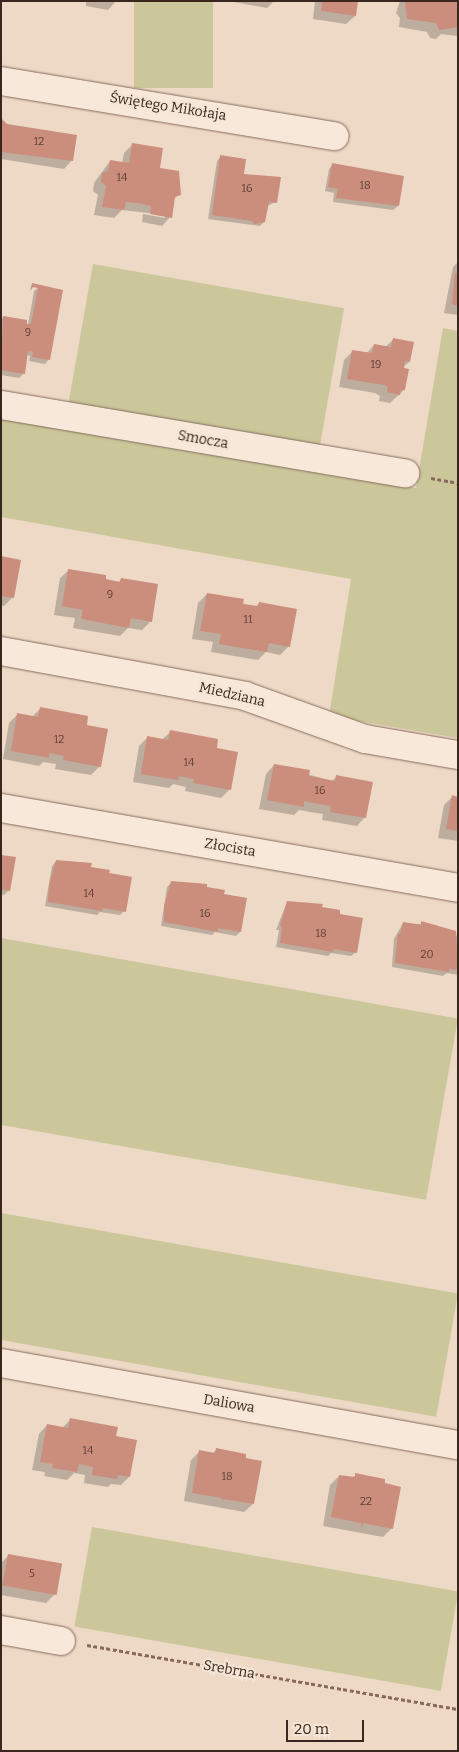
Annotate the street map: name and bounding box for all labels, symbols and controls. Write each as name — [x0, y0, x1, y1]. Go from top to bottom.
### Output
street label: Świętego Mikołaja — [109, 89, 227, 125]
house number: 12 — [34, 135, 44, 149]
house number: 14 — [117, 171, 127, 185]
house number: 18 — [359, 179, 371, 193]
house number: 16 — [242, 182, 252, 196]
house number: 9 — [25, 326, 31, 340]
house number: 19 — [371, 358, 381, 372]
street label: Smocza — [176, 427, 230, 453]
house number: 9 — [107, 588, 113, 602]
house number: 11 — [244, 613, 252, 627]
street label: Miedziana — [197, 679, 267, 711]
house number: 12 — [54, 733, 64, 747]
house number: 14 — [184, 756, 194, 770]
house number: 16 — [315, 784, 325, 798]
street label: Złocista — [203, 835, 257, 861]
house number: 14 — [84, 887, 94, 901]
house number: 16 — [200, 907, 210, 921]
house number: 18 — [315, 927, 327, 941]
house number: 20 — [420, 948, 434, 962]
street label: Daliowa — [202, 1391, 256, 1417]
house number: 14 — [83, 1444, 93, 1458]
house number: 18 — [221, 1470, 233, 1484]
house number: 22 — [360, 1495, 372, 1509]
house number: 5 — [29, 1567, 35, 1581]
street label: Srebrna — [202, 1657, 256, 1683]
scale bar — [289, 1710, 366, 1742]
text: 20 m — [294, 1720, 329, 1738]

